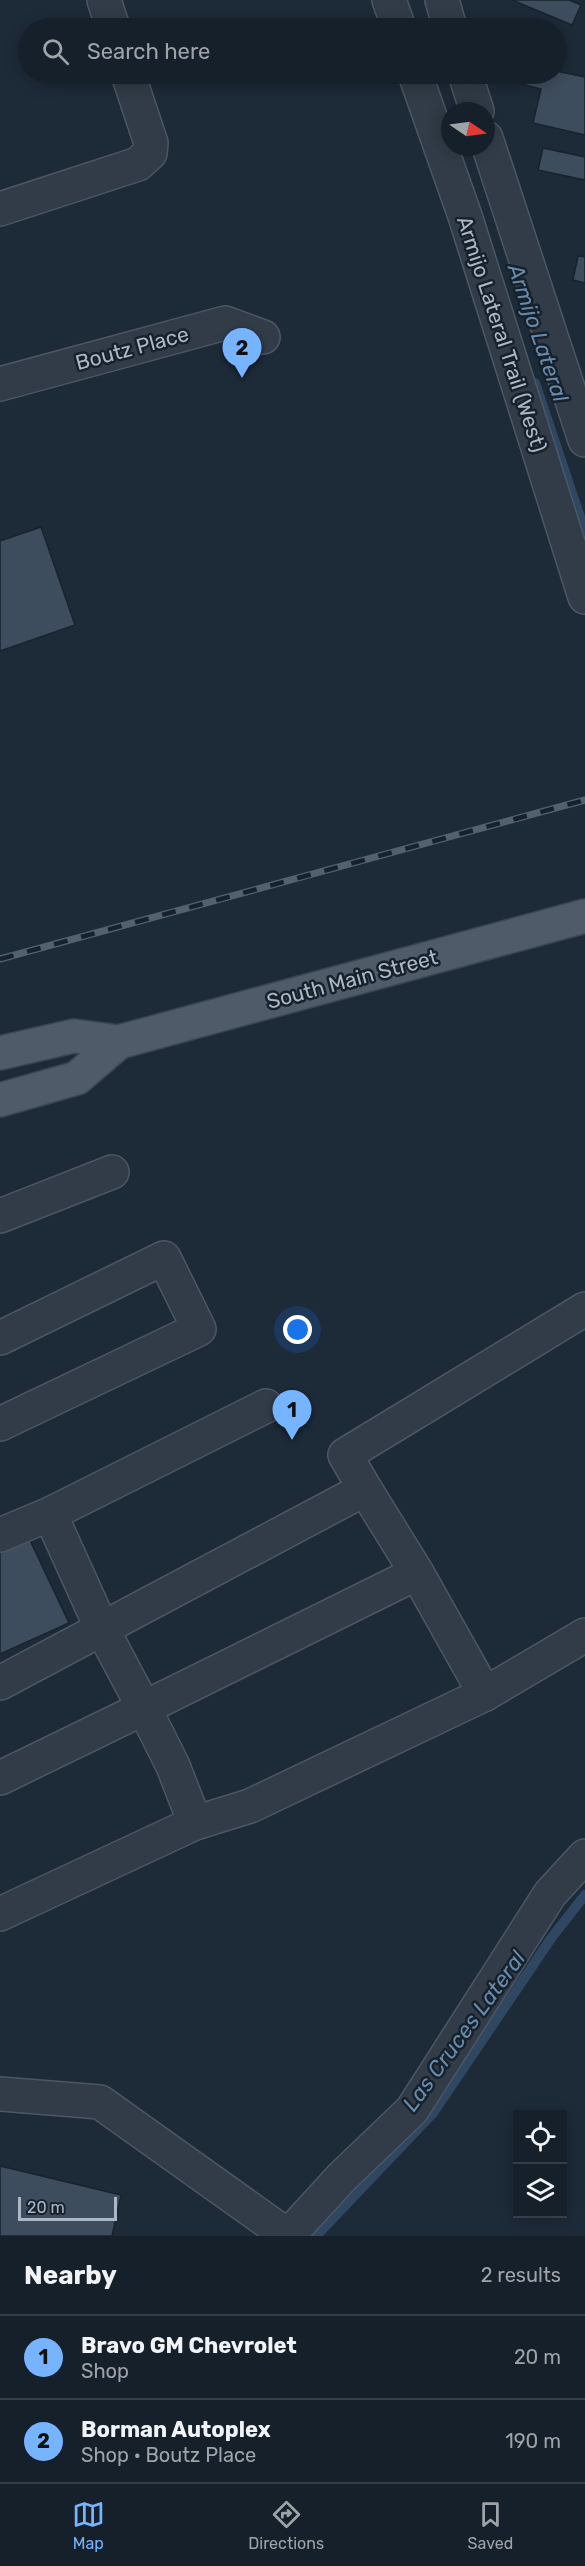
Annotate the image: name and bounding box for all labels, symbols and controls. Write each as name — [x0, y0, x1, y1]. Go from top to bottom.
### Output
search box — [18, 18, 567, 84]
icon: search — [39, 35, 72, 68]
text: Search here — [87, 38, 210, 65]
north arrow — [441, 102, 495, 156]
street label: Armijo Lateral Trail (West) — [452, 213, 552, 455]
water label: Armijo Lateral — [501, 259, 574, 406]
street label: Boutz Place — [73, 321, 191, 375]
pin: 2 — [222, 328, 262, 378]
street label: South Main Street — [264, 944, 440, 1014]
your location — [283, 1315, 312, 1344]
pin: 1 — [272, 1390, 312, 1440]
water label: Las Cruces Lateral — [397, 1945, 532, 2117]
map controls — [513, 2110, 567, 2218]
button: locate — [513, 2110, 567, 2164]
button: layers — [513, 2164, 567, 2218]
scale bar — [18, 2194, 117, 2222]
text: 20 m — [27, 2198, 65, 2217]
text: Nearby — [24, 2260, 117, 2291]
text: 2 results — [481, 2263, 561, 2287]
text: Bravo GM Chevrolet — [81, 2332, 297, 2359]
text: 1 — [39, 2345, 48, 2369]
text: 20 m — [514, 2345, 561, 2369]
text: Shop — [81, 2359, 129, 2383]
text: Borman Autoplex — [81, 2416, 271, 2443]
text: 2 — [37, 2429, 50, 2453]
text: 190 m — [505, 2429, 561, 2453]
text: Shop · Boutz Place — [81, 2443, 256, 2467]
tab: Map — [72, 2498, 105, 2553]
tab: Directions — [248, 2498, 324, 2553]
tab: Saved — [468, 2498, 513, 2553]

